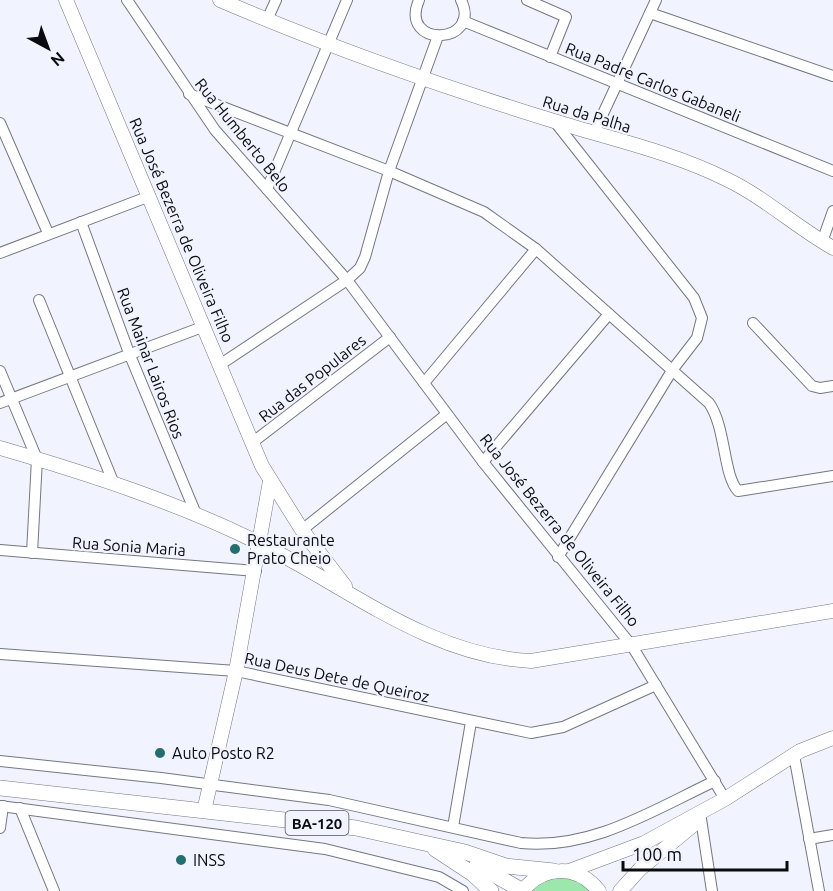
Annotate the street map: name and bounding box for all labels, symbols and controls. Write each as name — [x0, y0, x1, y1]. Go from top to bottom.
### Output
north arrow — [18, 18, 78, 78]
street label: Rua Padre Carlos Gabaneli — [563, 39, 743, 125]
text: N — [47, 49, 68, 70]
street label: Rua Humberto Belo — [192, 74, 294, 196]
street label: Rua da Palha — [541, 92, 633, 136]
street label: Rua José Bezerra de Oliveira Filho — [126, 115, 238, 345]
street label: Rua Mainar Lairos Rios — [114, 285, 188, 441]
street label: Rua das Populares — [255, 331, 369, 425]
street label: Rua José Bezerra de Oliveira Filho — [477, 430, 643, 630]
place label: Restaurante Prato Cheio — [247, 531, 335, 567]
street label: Rua Sonia Maria — [72, 533, 186, 559]
marker: Restaurante Prato Cheio — [228, 542, 242, 556]
street label: Rua Deus Dete de Queiroz — [243, 649, 431, 705]
place label: Auto Posto R2 — [172, 744, 275, 762]
marker: Auto Posto R2 — [153, 746, 167, 760]
road number: BA-120 — [286, 811, 348, 835]
scale bar — [623, 834, 786, 872]
text: 100 m — [632, 844, 682, 864]
place label: INSS — [193, 851, 225, 869]
marker: INSS — [174, 853, 188, 867]

